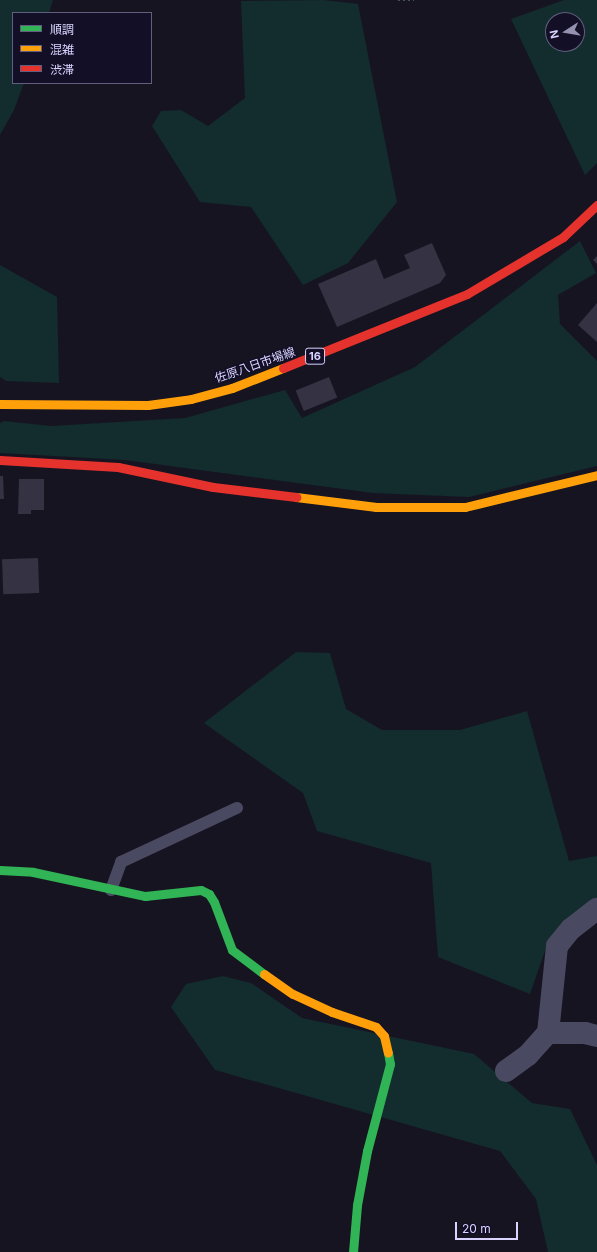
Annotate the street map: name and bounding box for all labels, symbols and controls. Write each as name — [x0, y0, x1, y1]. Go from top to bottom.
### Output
legend — [12, 12, 152, 84]
north arrow — [545, 12, 585, 52]
text: 順調 — [50, 22, 74, 37]
text: N — [547, 29, 562, 40]
text: 混雑 — [50, 42, 74, 57]
text: 渋滞 — [50, 62, 74, 77]
street label: 佐原八日市場線 — [213, 345, 297, 385]
road number: 16 — [305, 347, 325, 365]
scale bar — [457, 1214, 520, 1240]
text: 20 m — [462, 1221, 491, 1236]

